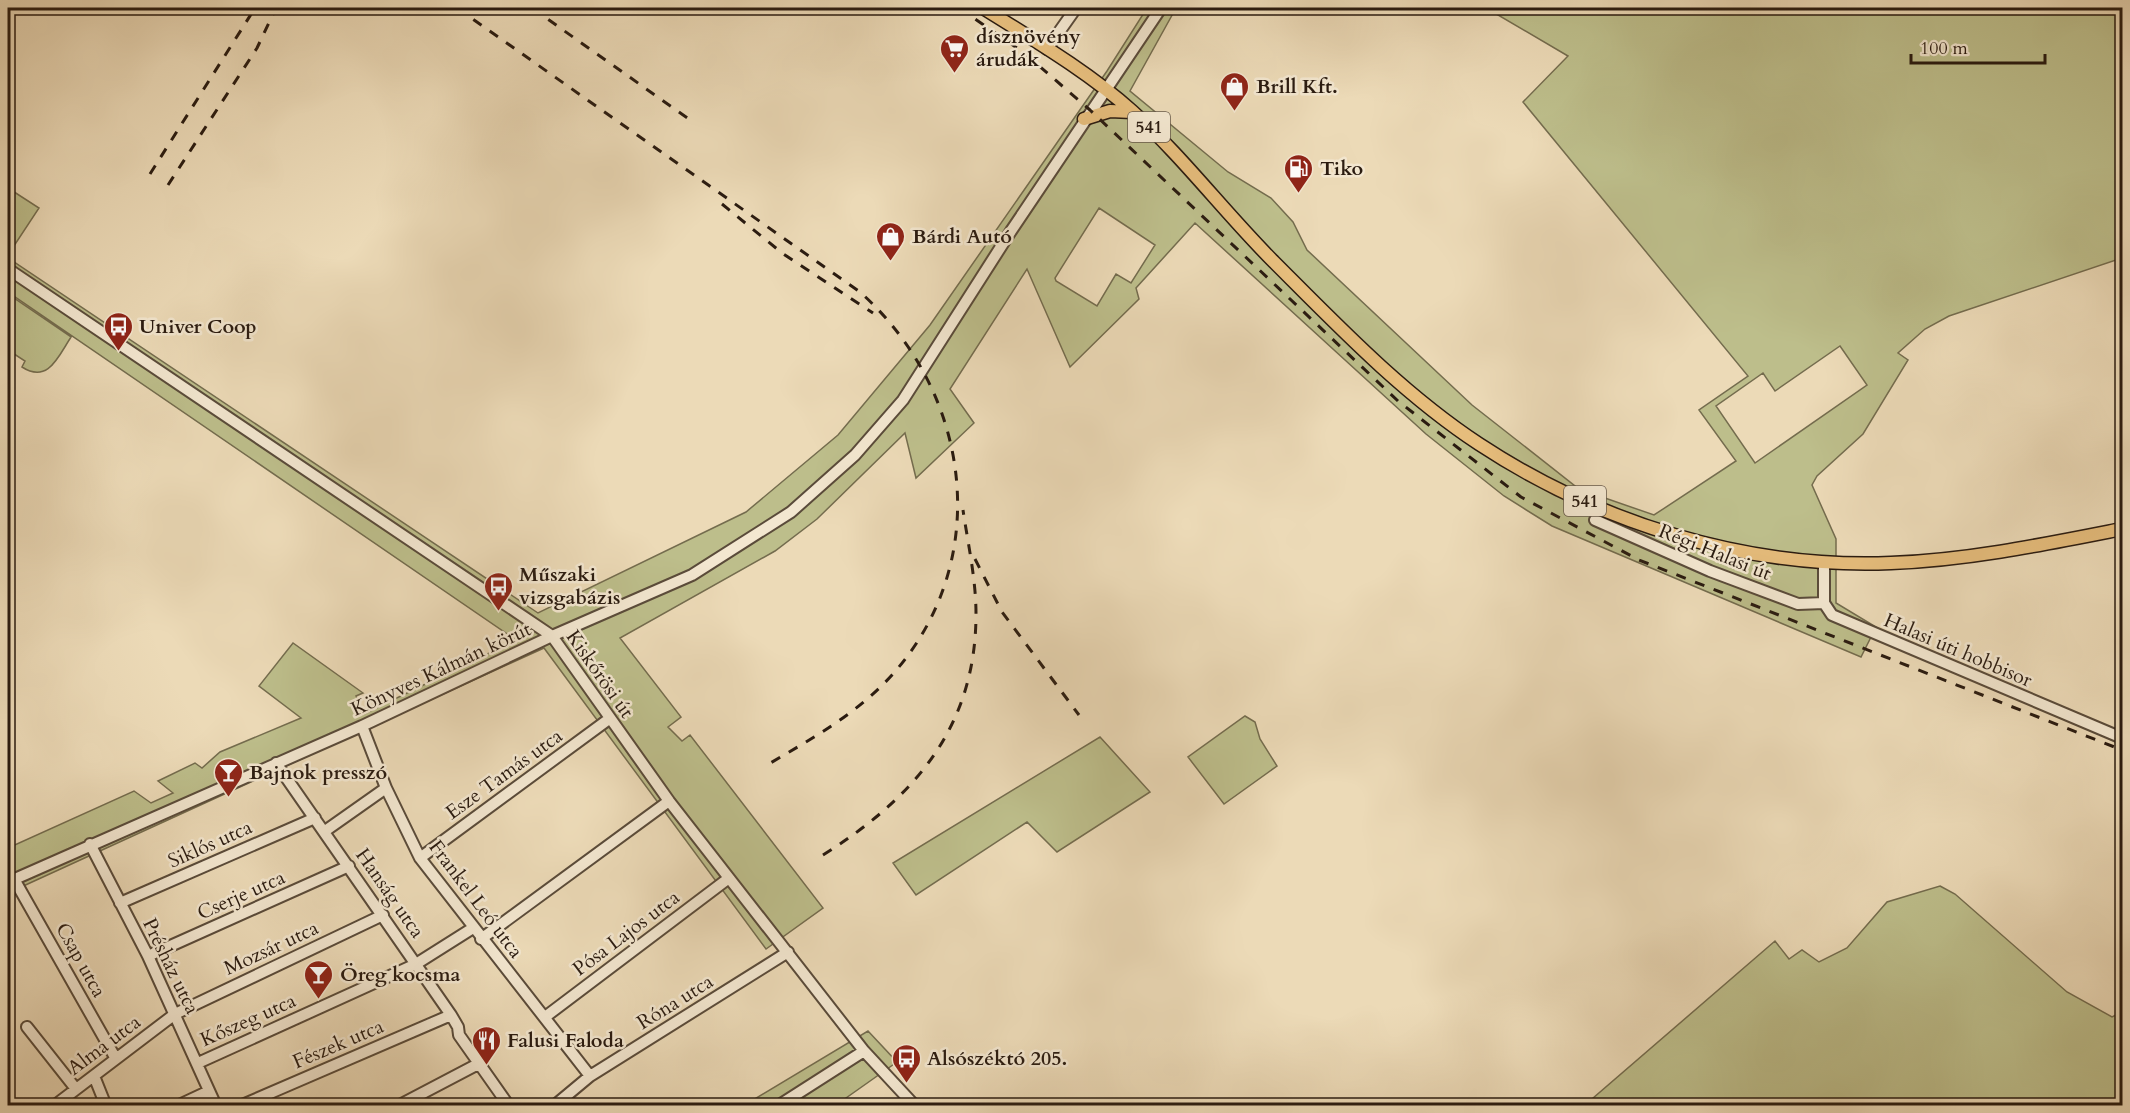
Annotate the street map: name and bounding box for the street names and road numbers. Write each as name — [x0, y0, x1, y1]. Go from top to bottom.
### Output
road number: 541 — [1128, 112, 1170, 142]
road number: 541 — [1564, 486, 1606, 516]
street label: Régi Halasi út — [1655, 517, 1776, 587]
street label: Halasi úti hobbisor — [1880, 607, 2037, 694]
street label: Könyves Kálmán körút — [347, 615, 536, 723]
street label: Kiskőrösi út — [560, 625, 641, 724]
street label: Esze Tamás utca — [440, 722, 568, 826]
street label: Siklós utca — [164, 813, 257, 875]
street label: Frankel Leó utca — [423, 834, 530, 964]
street label: Hanság utca — [349, 843, 431, 944]
street label: Cserje utca — [193, 864, 290, 926]
street label: Pósa Lajos utca — [567, 884, 685, 982]
street label: Présház utca — [136, 913, 206, 1019]
street label: Mozsár utca — [219, 914, 323, 982]
street label: Csap utca — [49, 918, 113, 1003]
street label: Róna utca — [632, 968, 719, 1036]
street label: Kőszeg utca — [196, 987, 300, 1053]
street label: Alma utca — [62, 1008, 146, 1081]
street label: Fészek utca — [288, 1013, 388, 1075]

